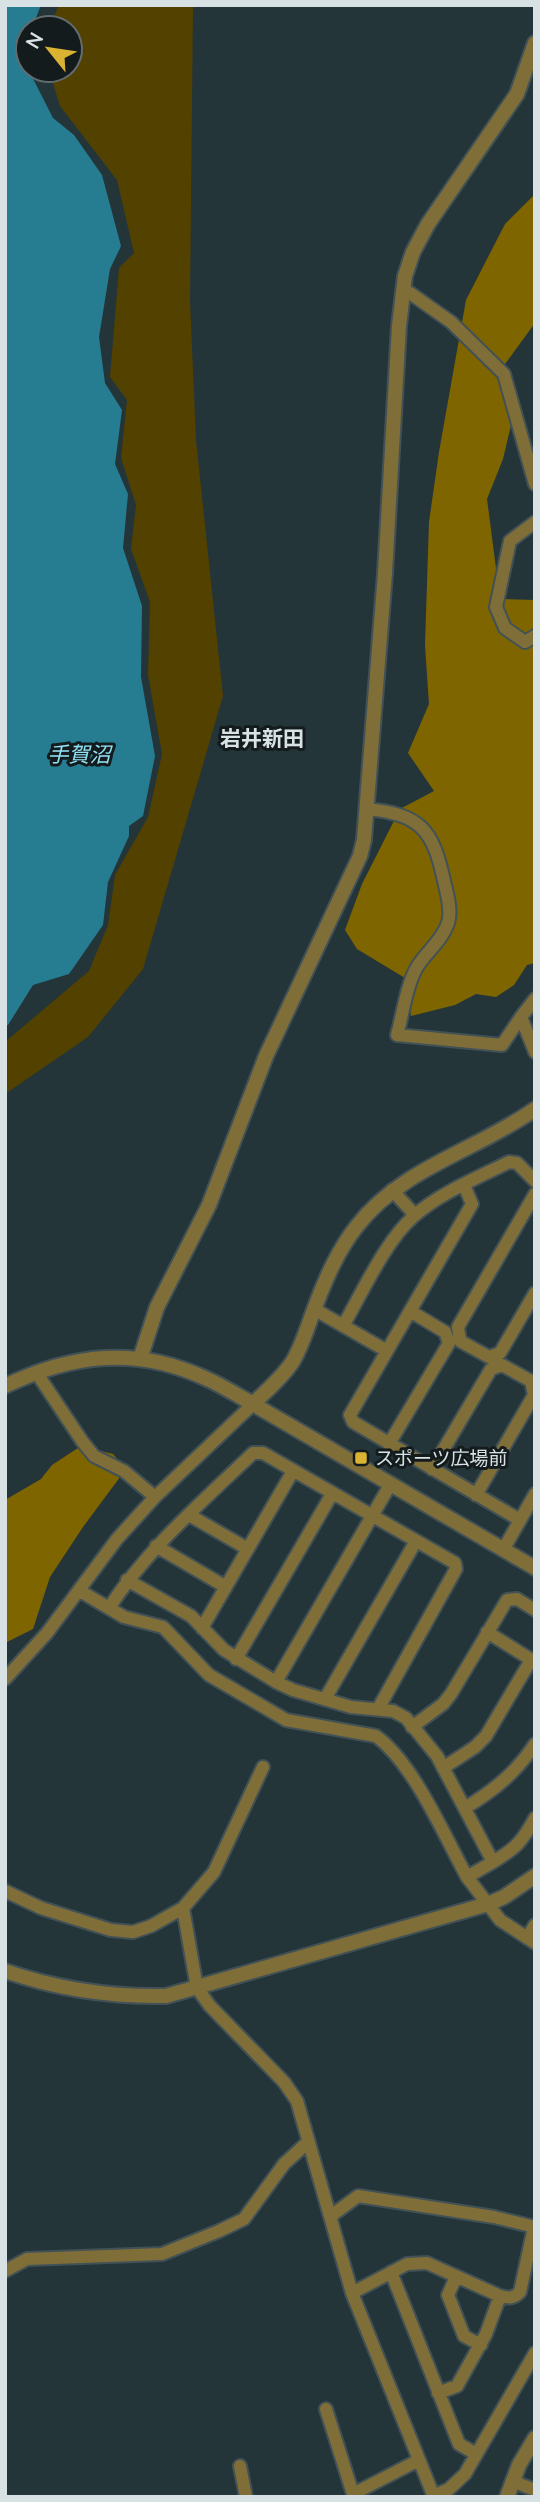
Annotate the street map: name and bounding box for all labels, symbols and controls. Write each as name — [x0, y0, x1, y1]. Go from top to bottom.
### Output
north arrow — [14, 14, 84, 84]
text: N — [20, 28, 47, 52]
district label: 岩井新田 — [220, 725, 304, 750]
water label: 手賀沼 — [48, 741, 113, 766]
place label: スポーツ広場前 — [375, 1446, 508, 1469]
marker: スポーツ広場前 — [353, 1450, 369, 1466]

